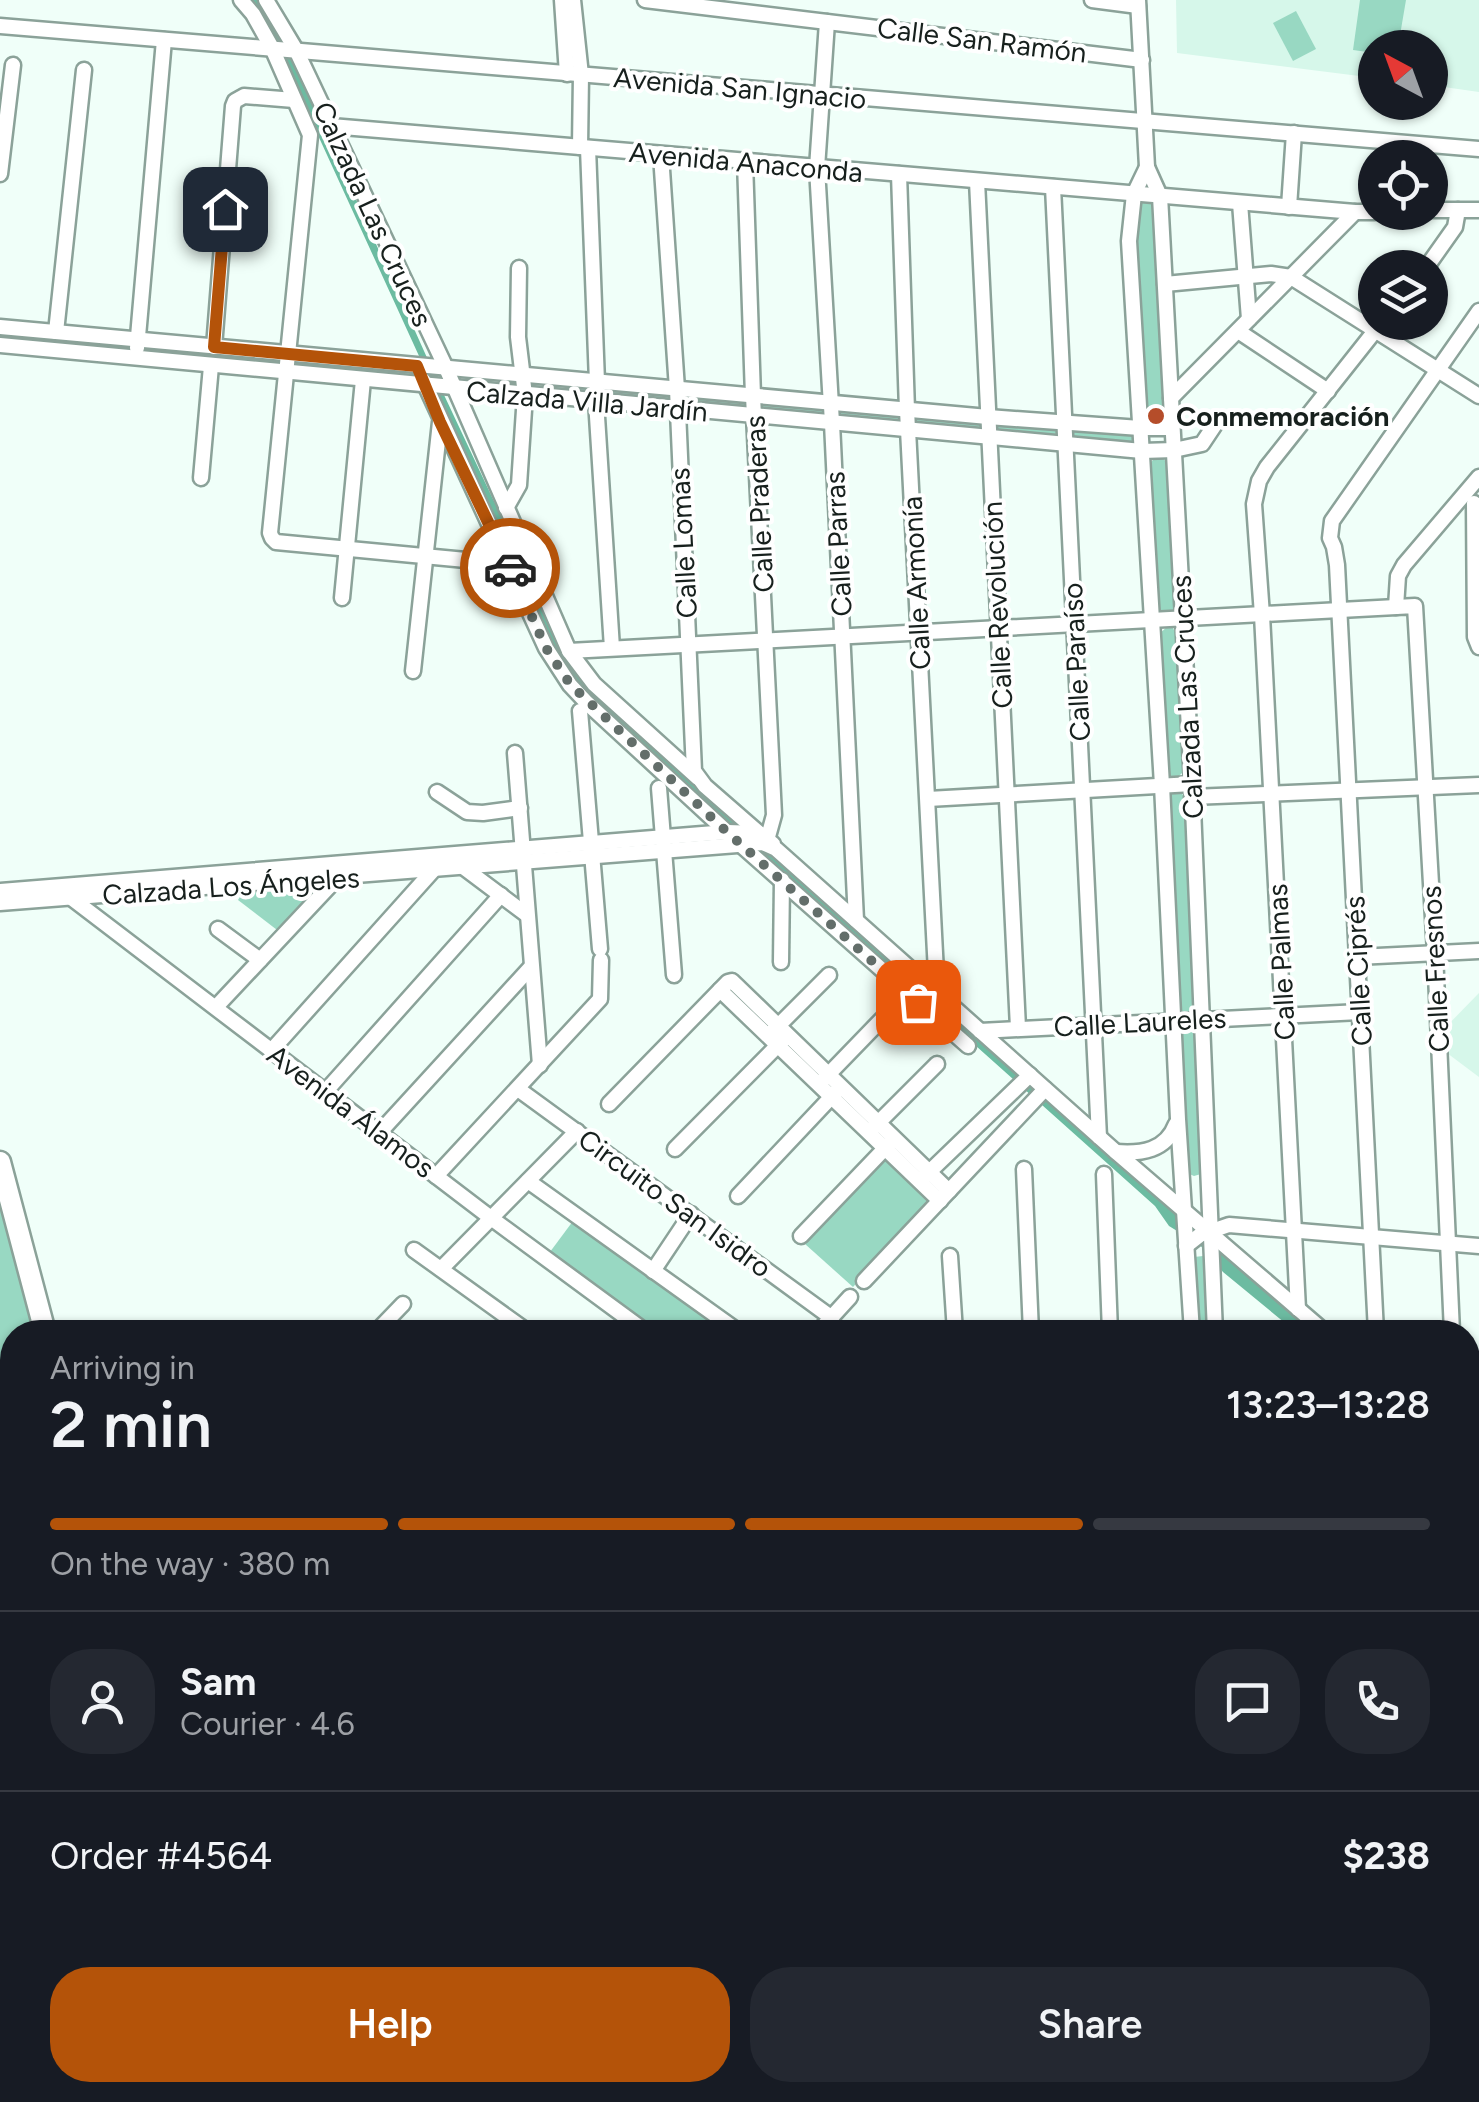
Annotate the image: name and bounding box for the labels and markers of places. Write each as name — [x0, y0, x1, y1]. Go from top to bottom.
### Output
pin — [183, 167, 268, 252]
place label: Conmemoración — [1176, 399, 1389, 433]
marker: Conmemoración — [1145, 405, 1167, 427]
pin — [876, 960, 961, 1045]

